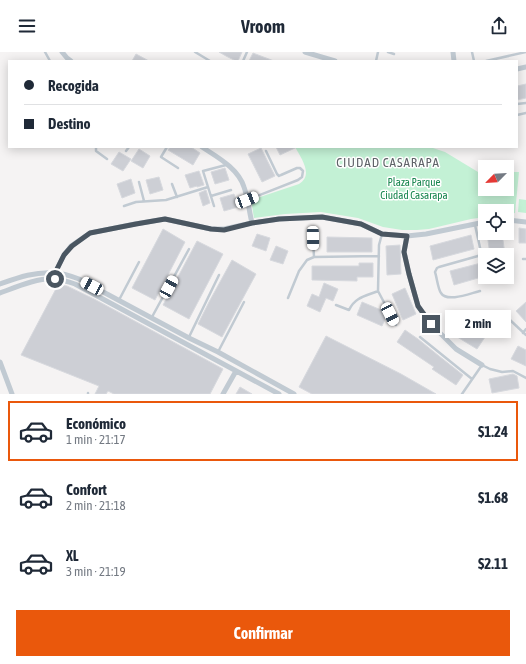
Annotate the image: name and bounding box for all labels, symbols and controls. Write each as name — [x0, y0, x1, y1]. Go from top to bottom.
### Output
icon: menu — [16, 15, 38, 37]
icon: share — [488, 15, 510, 37]
text: Vroom — [241, 16, 285, 37]
text: Recogida — [48, 77, 99, 94]
text: Destino — [48, 115, 91, 132]
district label: CIUDAD CASARAPA — [336, 155, 440, 170]
north arrow — [478, 160, 514, 196]
map controls — [478, 160, 514, 284]
park label: Plaza Parque Ciudad Casarapa — [380, 176, 448, 201]
car — [234, 190, 260, 210]
button: locate — [478, 204, 514, 240]
car — [307, 226, 319, 250]
button: layers — [478, 248, 514, 284]
route start — [46, 270, 64, 288]
car — [158, 274, 180, 300]
car — [79, 275, 105, 297]
car — [379, 301, 401, 327]
callout: 2 min — [445, 310, 511, 338]
route end — [422, 315, 440, 333]
text: 2 min — [465, 316, 491, 331]
icon: car — [18, 413, 54, 449]
text: Económico — [66, 415, 126, 432]
text: $1.24 — [478, 423, 508, 440]
text: 1 min · 21:17 — [66, 432, 126, 447]
icon: car — [18, 479, 54, 515]
text: Confort — [66, 481, 107, 498]
text: $1.68 — [478, 489, 508, 506]
text: 2 min · 21:18 — [66, 498, 126, 513]
icon: car — [18, 545, 54, 581]
text: XL — [66, 547, 79, 564]
text: $2.11 — [478, 555, 508, 572]
text: 3 min · 21:19 — [66, 564, 126, 579]
button: Confirmar — [16, 610, 510, 656]

